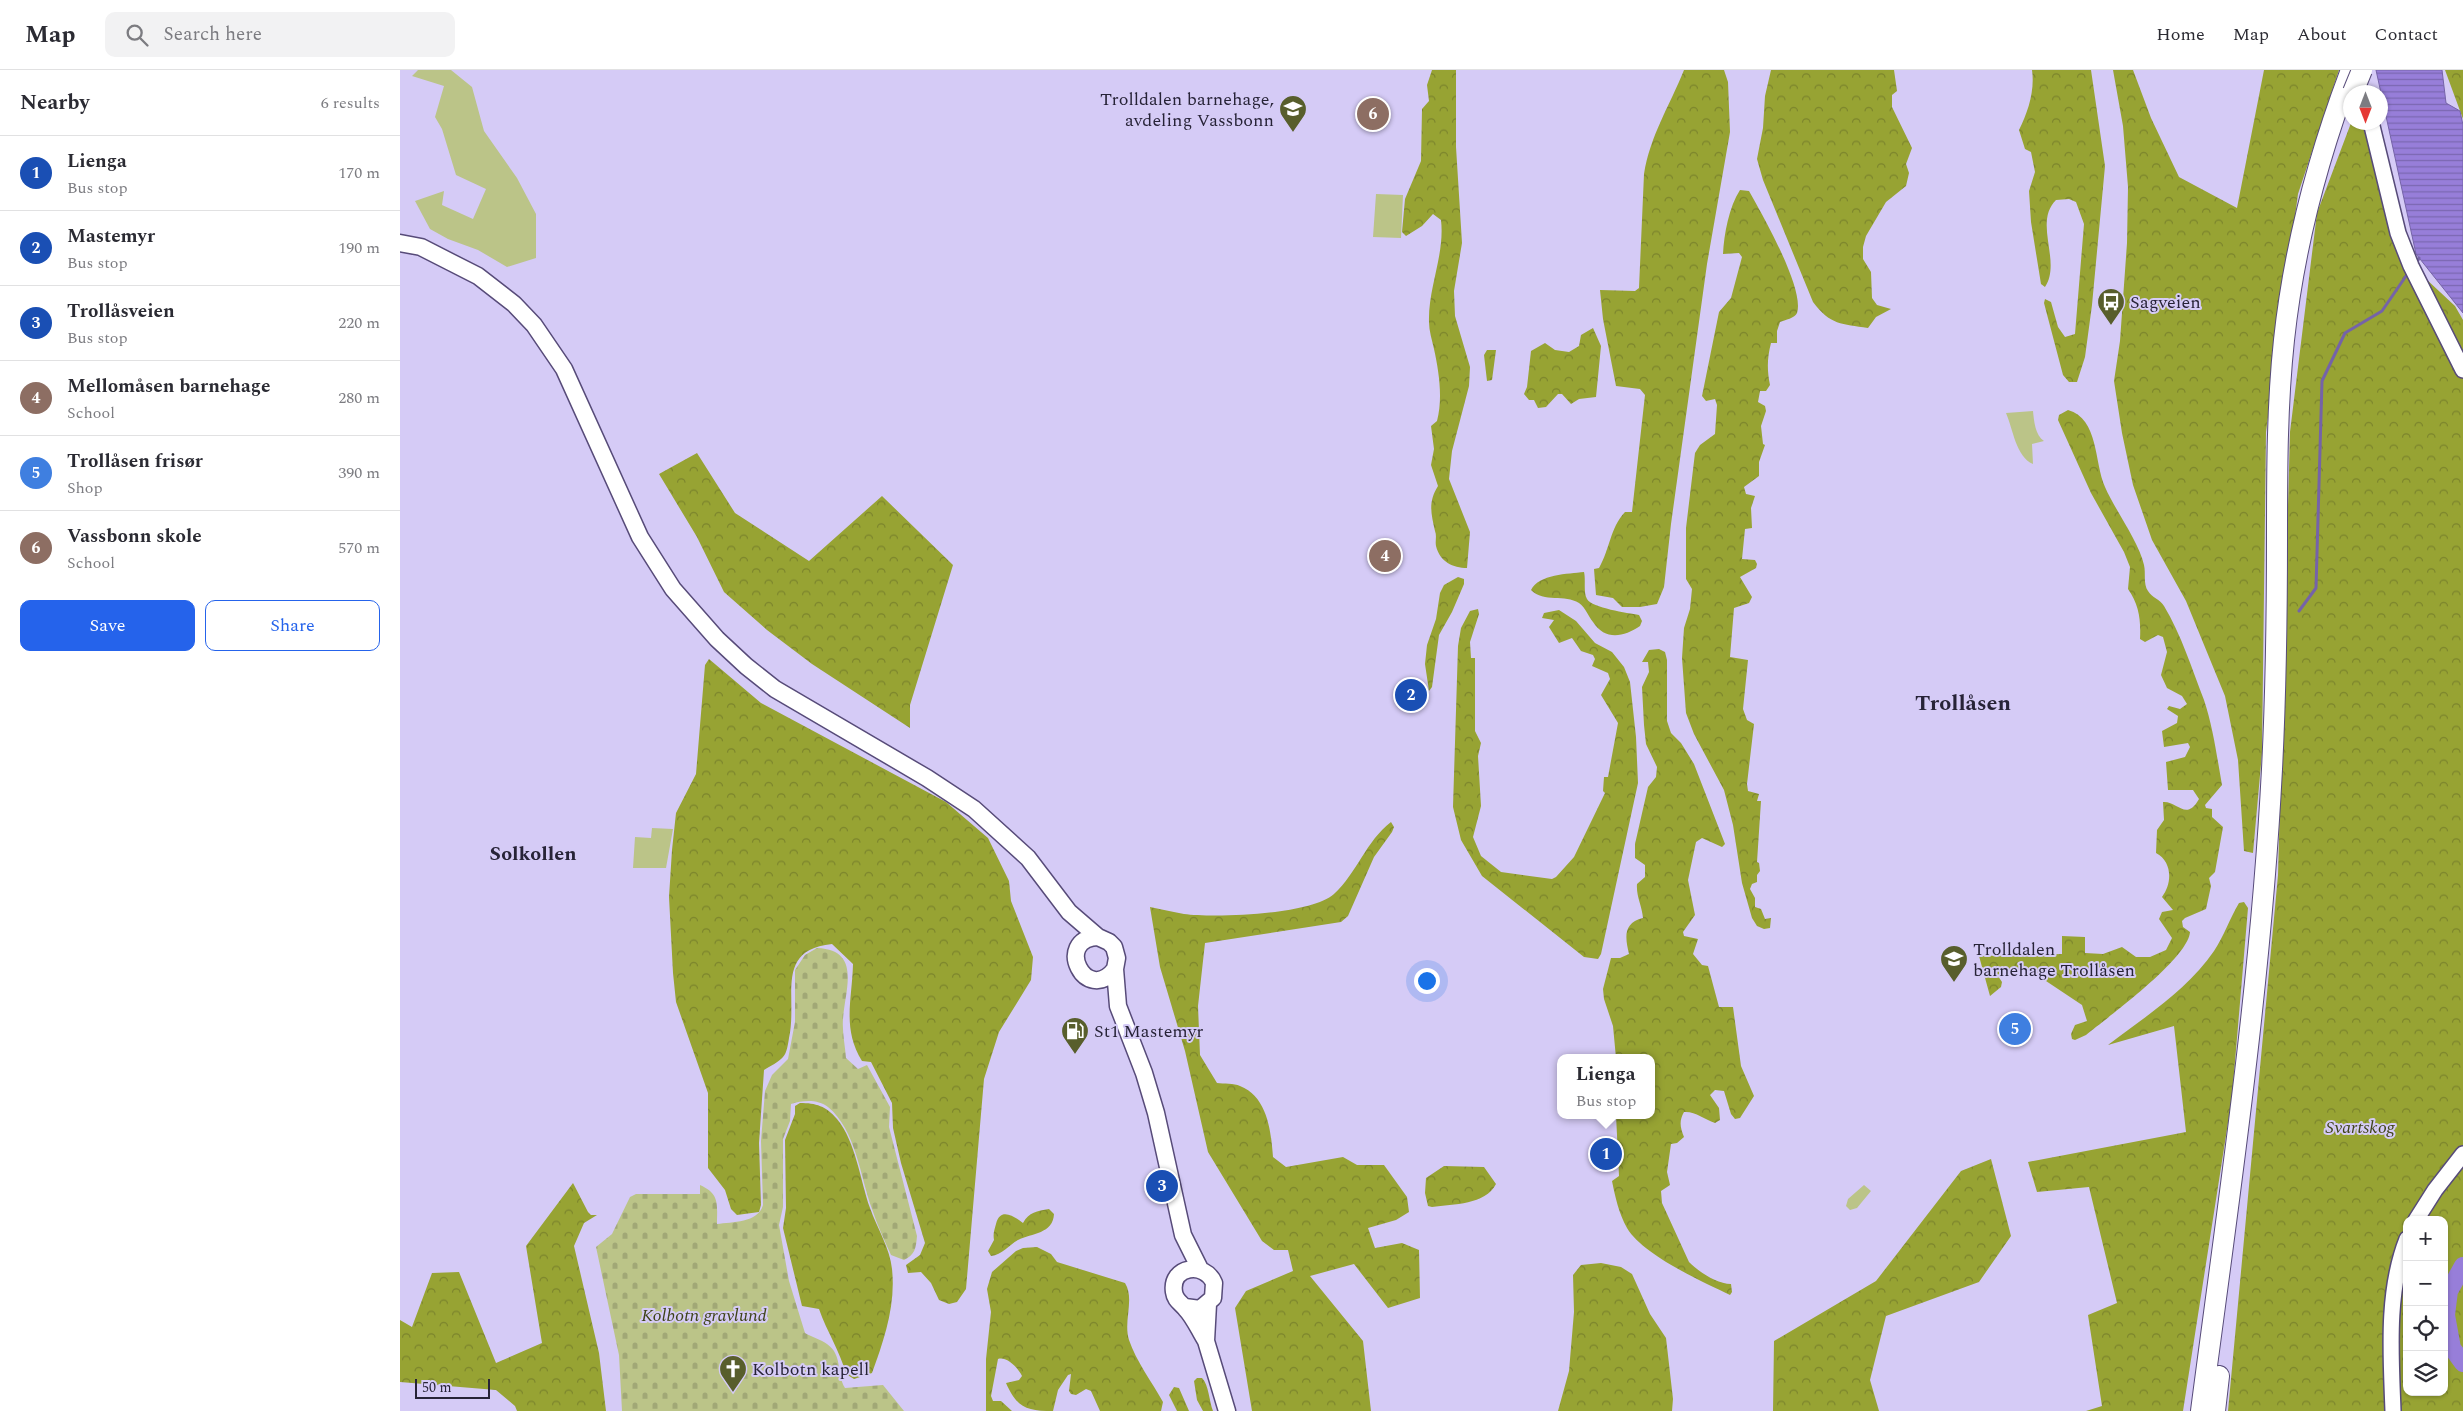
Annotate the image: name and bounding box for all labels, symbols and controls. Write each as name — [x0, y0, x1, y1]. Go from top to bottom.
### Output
search box — [105, 12, 455, 57]
text: Map — [25, 17, 75, 53]
text: Search here — [163, 20, 262, 49]
icon: search — [123, 21, 151, 49]
text: Home — [2156, 21, 2205, 48]
text: Map — [2233, 21, 2269, 48]
text: About — [2297, 21, 2347, 48]
text: Contact — [2375, 21, 2438, 48]
north arrow — [2343, 85, 2388, 130]
place label: Trolldalen barnehage, avdeling Vassbonn — [1100, 86, 1274, 134]
text: Nearby — [20, 87, 90, 119]
text: 6 results — [321, 91, 380, 115]
school or university icon: Trolldalen barnehage, avdeling Vassbonn — [1278, 94, 1308, 133]
pin: 6 — [1357, 95, 1389, 133]
text: Lienga — [67, 147, 127, 176]
text: 1 — [32, 161, 40, 185]
text: 170 m — [338, 161, 380, 185]
text: Bus stop — [67, 176, 128, 200]
text: Mastemyr — [67, 222, 155, 251]
text: 2 — [32, 236, 40, 260]
text: 190 m — [338, 236, 380, 260]
text: Bus stop — [67, 251, 128, 275]
bus stop icon: Sagveien — [2096, 287, 2126, 326]
place label: Sagveien — [2130, 289, 2201, 316]
text: Trollåsveien — [67, 297, 175, 326]
text: 3 — [32, 311, 40, 335]
text: 220 m — [338, 311, 380, 335]
text: Bus stop — [67, 326, 128, 350]
text: Mellomåsen barnehage — [67, 372, 270, 401]
text: 4 — [32, 386, 40, 410]
text: 280 m — [338, 386, 380, 410]
text: School — [67, 401, 115, 425]
text: Trollåsen frisør — [67, 447, 203, 476]
text: 5 — [32, 461, 40, 485]
text: 390 m — [338, 461, 380, 485]
text: Shop — [67, 476, 103, 500]
text: Vassbonn skole — [67, 522, 202, 551]
text: 6 — [32, 536, 40, 560]
text: 570 m — [338, 536, 380, 560]
pin: 4 — [1369, 537, 1401, 575]
text: School — [67, 551, 115, 575]
button: Save — [20, 600, 195, 651]
button: Share — [205, 600, 380, 651]
pin: 2 — [1395, 676, 1427, 714]
district label: Trollåsen — [1915, 687, 2011, 720]
district label: Solkollen — [489, 839, 577, 869]
place label: Trolldalen barnehage Trollåsen — [1973, 936, 2135, 984]
school or university icon: Trolldalen barnehage Trollåsen — [1939, 944, 1969, 983]
your location — [1414, 968, 1440, 994]
pin: 5 — [1999, 1010, 2031, 1048]
fuel station icon: St1 Mastemyr — [1060, 1016, 1090, 1055]
place label: St1 Mastemyr — [1094, 1018, 1203, 1045]
popup — [1557, 1054, 1655, 1119]
text: Lienga — [1576, 1060, 1636, 1089]
text: Bus stop — [1576, 1089, 1636, 1113]
park label: Svartskog — [2326, 1114, 2395, 1141]
pin: 1 — [1590, 1135, 1622, 1173]
pin: 3 — [1146, 1167, 1178, 1205]
map controls — [2403, 1216, 2448, 1396]
button: + — [2403, 1216, 2448, 1261]
button: − — [2403, 1261, 2448, 1306]
park label: Kolbotn gravlund — [641, 1302, 767, 1329]
button: locate — [2403, 1306, 2448, 1351]
button: layers — [2403, 1351, 2448, 1396]
church icon: Kolbotn kapell — [718, 1354, 748, 1393]
place label: Kolbotn kapell — [752, 1356, 869, 1383]
scale bar — [415, 1376, 490, 1399]
text: 50 m — [422, 1377, 452, 1398]

